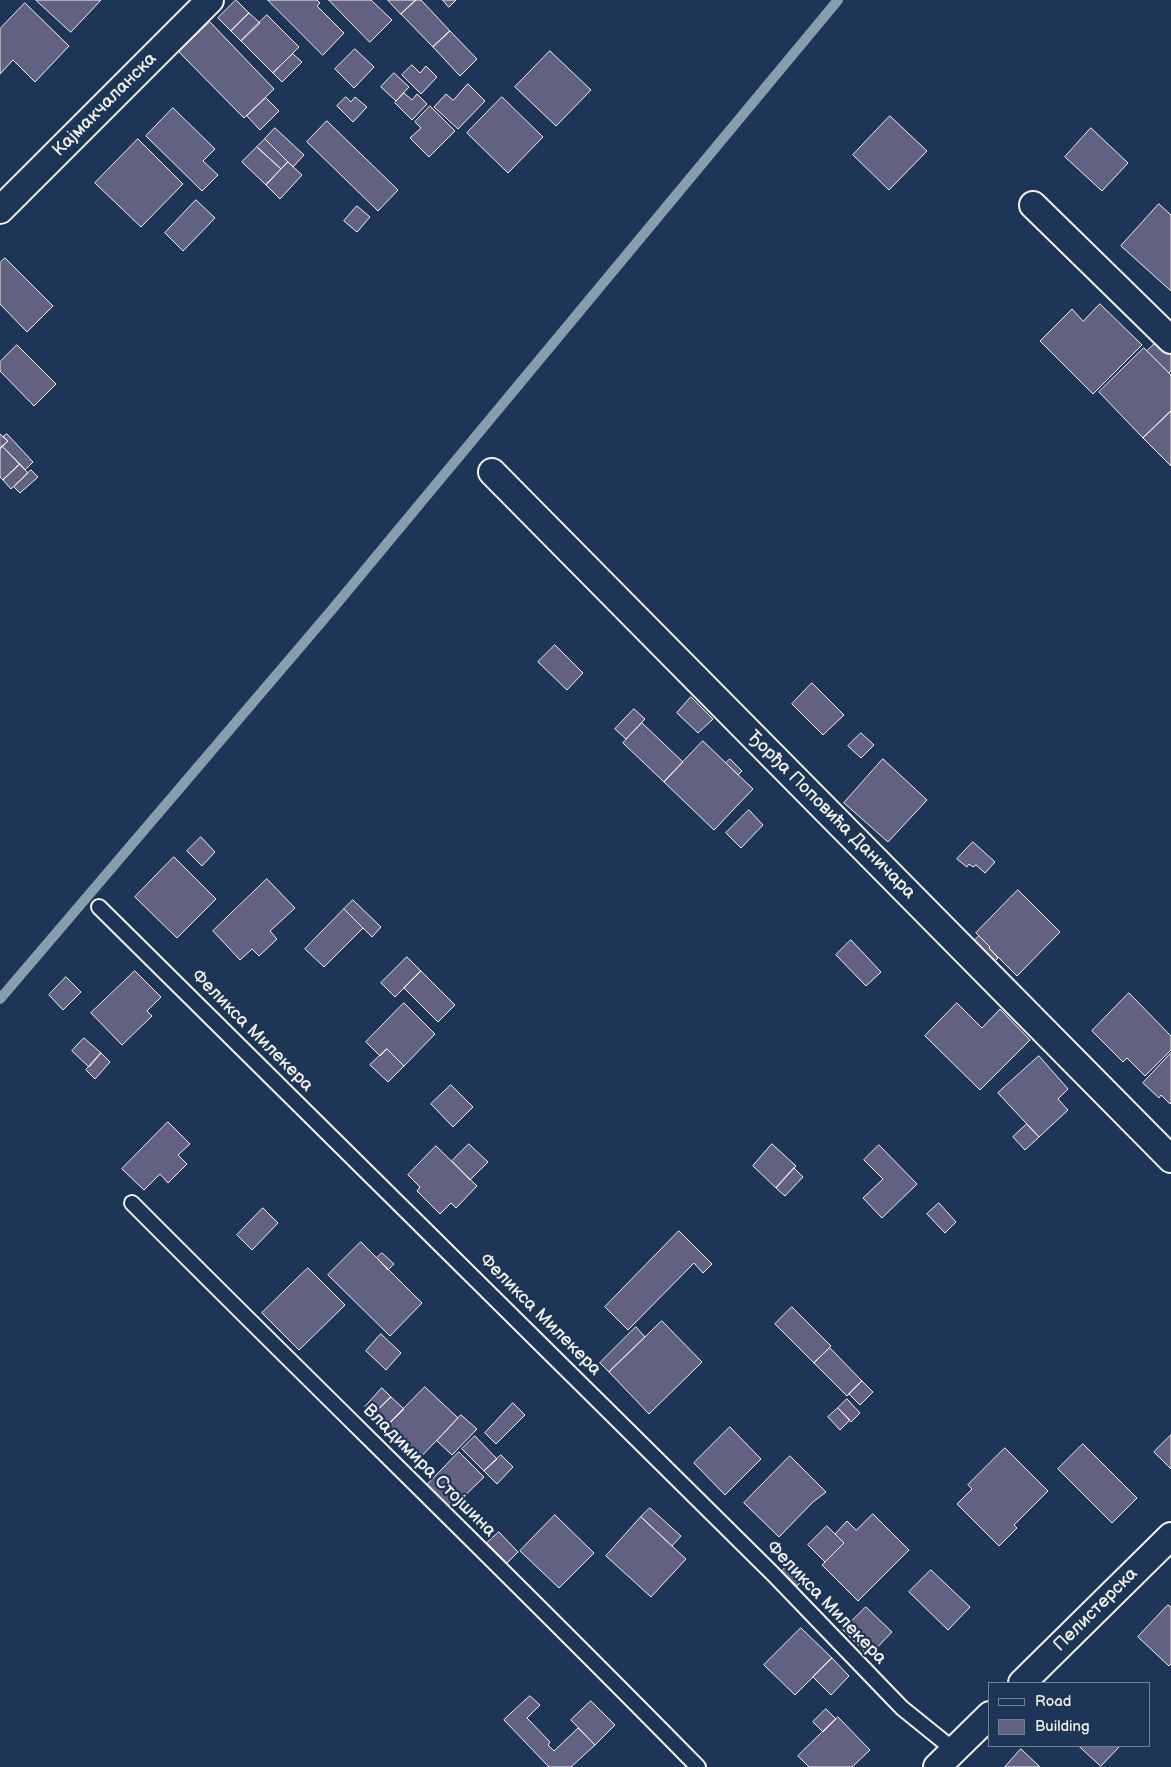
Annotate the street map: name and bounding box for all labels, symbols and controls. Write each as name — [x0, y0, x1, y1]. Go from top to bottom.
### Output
street label: Кајмакчаланска — [49, 49, 161, 161]
street label: Ђорђа Поповића Даничара — [742, 726, 920, 904]
street label: Феликса Милекера — [187, 966, 317, 1096]
street label: Феликса Милекера — [475, 1250, 605, 1380]
street label: Владимира Стојшина — [358, 1400, 500, 1542]
street label: Феликса Милекера — [761, 1537, 891, 1669]
street label: Пелистерска — [1050, 1564, 1142, 1656]
legend — [988, 1682, 1151, 1747]
text: Road — [1035, 1692, 1071, 1711]
text: Building — [1035, 1717, 1090, 1736]

